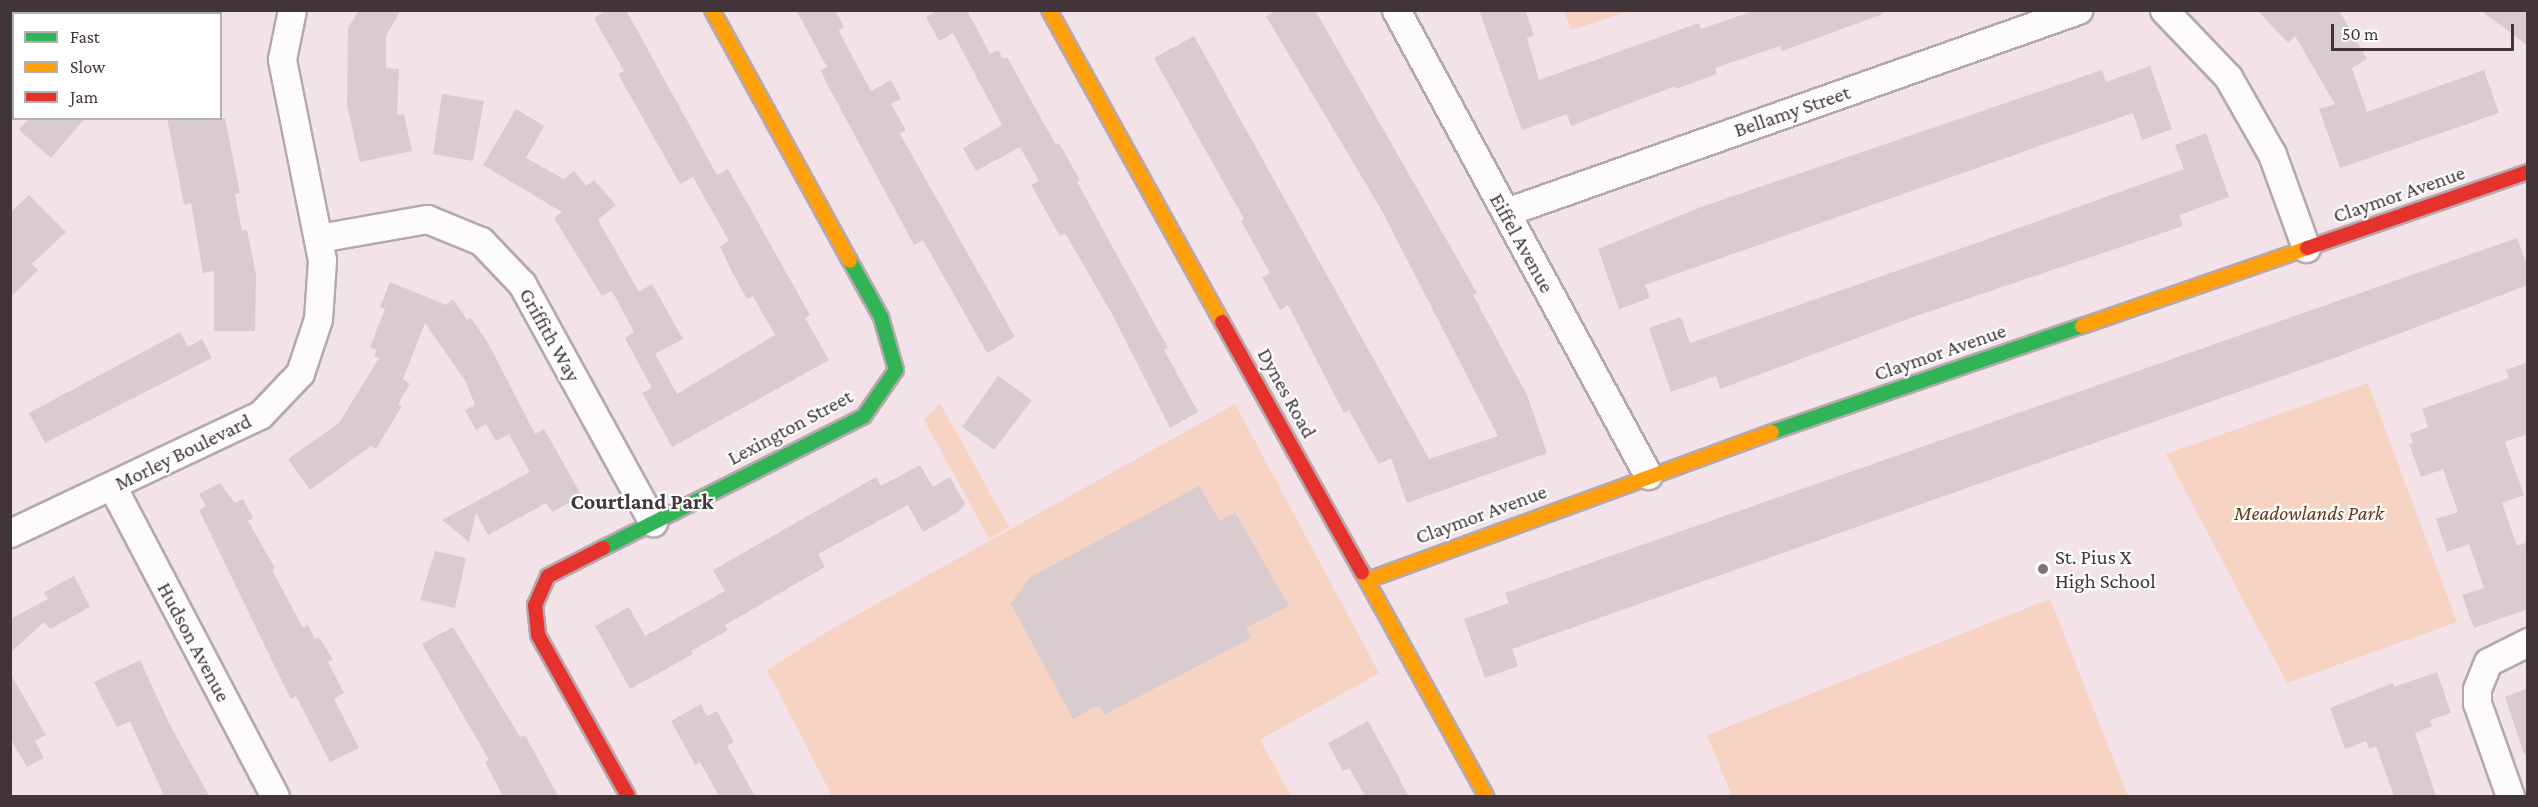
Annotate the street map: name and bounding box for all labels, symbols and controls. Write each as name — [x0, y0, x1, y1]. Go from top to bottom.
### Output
legend — [12, 12, 222, 120]
scale bar — [2334, 12, 2517, 50]
text: 50 m — [2342, 24, 2379, 44]
text: Fast — [70, 27, 100, 47]
text: Slow — [70, 57, 105, 77]
street label: Bellamy Street — [1731, 79, 1853, 143]
text: Jam — [70, 87, 98, 107]
street label: Claymor Avenue — [2330, 160, 2468, 228]
street label: Eiffel Avenue — [1484, 189, 1560, 297]
street label: Griffith Way — [514, 284, 586, 386]
street label: Claymor Avenue — [1871, 318, 2009, 386]
street label: Dynes Road — [1252, 344, 1322, 442]
street label: Lexington Street — [723, 384, 857, 470]
street label: Morley Boulevard — [111, 408, 255, 496]
street label: Claymor Avenue — [1412, 479, 1550, 549]
district label: Courtland Park — [570, 489, 714, 515]
park label: Meadowlands Park — [2234, 500, 2384, 526]
place label: St. Pius X High School — [2055, 544, 2156, 594]
marker: St. Pius X High School — [2036, 562, 2050, 576]
street label: Hudson Avenue — [152, 578, 236, 706]

